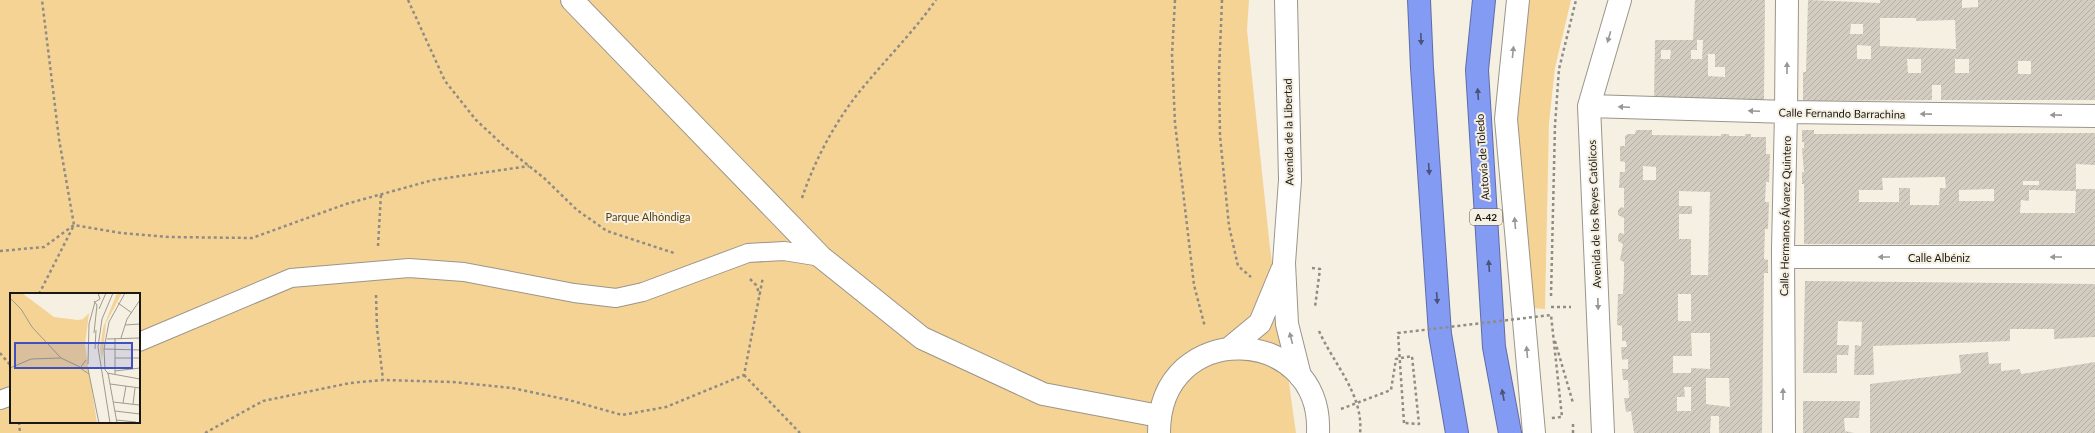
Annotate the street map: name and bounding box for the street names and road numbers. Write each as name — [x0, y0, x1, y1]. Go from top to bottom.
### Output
street label: Avenida de la Libertad — [1281, 78, 1295, 186]
street label: Calle Fernando Barrachina — [1779, 105, 1905, 121]
street label: Autovía de Toledo — [1472, 113, 1492, 201]
street label: Calle Hermanos Álvarez Quintero — [1777, 136, 1793, 296]
street label: Avenida de los Reyes Católicos — [1585, 140, 1603, 288]
road number: A-42 — [1470, 209, 1502, 225]
street label: Calle Albéniz — [1908, 251, 1970, 264]

